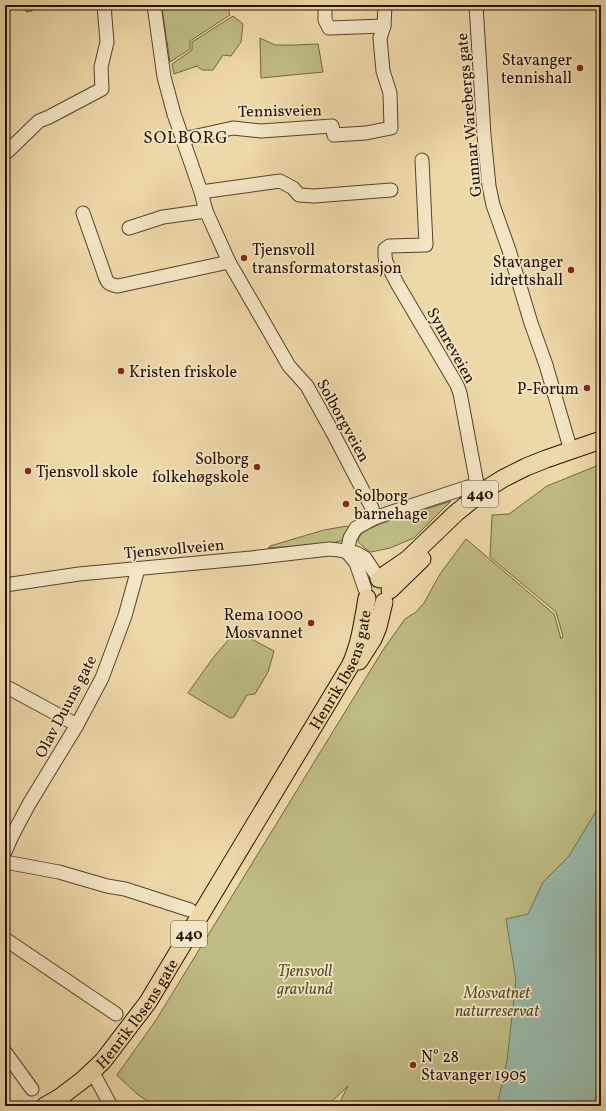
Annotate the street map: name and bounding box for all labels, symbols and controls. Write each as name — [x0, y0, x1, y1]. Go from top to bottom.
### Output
street label: Gunnar Warebergs gate — [452, 32, 488, 198]
place label: Stavanger tennishall — [501, 50, 572, 90]
marker: Stavanger tennishall — [575, 63, 585, 73]
street label: Tennisveien — [238, 100, 322, 124]
district label: SOLBORG — [143, 127, 229, 150]
place label: Tjensvoll transformatorstasjon — [252, 240, 402, 280]
place label: Stavanger idrettshall — [490, 252, 563, 292]
marker: Tjensvoll transformatorstasjon — [239, 253, 249, 263]
marker: Stavanger idrettshall — [566, 265, 576, 275]
street label: Symreveien — [420, 304, 480, 388]
place label: Kristen friskole — [129, 362, 237, 384]
marker: Kristen friskole — [116, 366, 126, 376]
street label: Solborgveien — [310, 375, 374, 467]
place label: P-Forum — [517, 379, 579, 401]
marker: P-Forum — [582, 383, 592, 393]
place label: Solborg folkehøgskole — [152, 449, 249, 489]
place label: Tjensvoll skole — [36, 462, 138, 484]
marker: Solborg folkehøgskole — [252, 462, 262, 472]
marker: Tjensvoll skole — [23, 466, 33, 476]
road number: 440 — [462, 481, 498, 507]
place label: Solborg barnehage — [354, 486, 428, 526]
marker: Solborg barnehage — [341, 499, 351, 509]
street label: Tjensvollveien — [123, 535, 225, 565]
place label: Rema 1000 Mosvannet — [224, 605, 303, 645]
street label: Henrik Ibsens gate — [305, 608, 378, 734]
marker: Rema 1000 Mosvannet — [306, 618, 316, 628]
street label: Olav Duuns gate — [30, 652, 103, 762]
road number: 440 — [171, 921, 207, 947]
street label: Henrik Ibsens gate — [92, 955, 184, 1075]
park label: Tjensvoll gravlund — [276, 961, 333, 1001]
park label: Mosvatnet naturreservat — [455, 983, 540, 1023]
place label: N° 28 Stavanger 1905 — [421, 1047, 527, 1087]
marker: N° 28 Stavanger 1905 — [408, 1060, 418, 1070]

